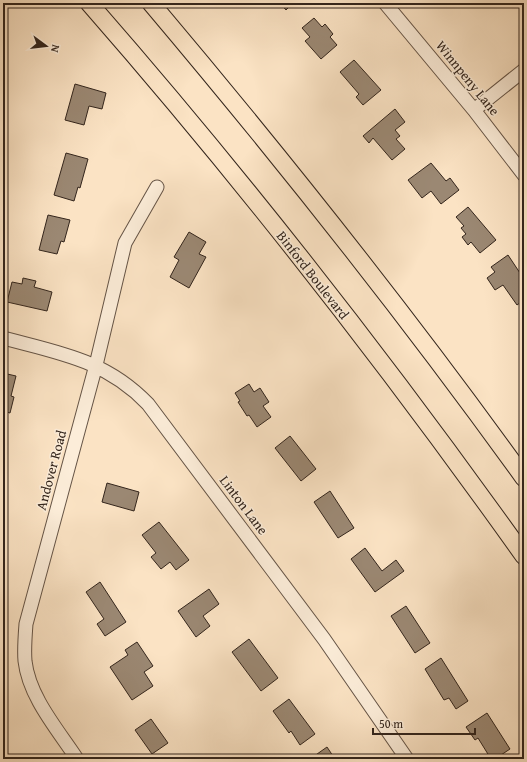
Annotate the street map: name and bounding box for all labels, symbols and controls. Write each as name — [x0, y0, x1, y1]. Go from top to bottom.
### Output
north arrow — [26, 26, 66, 66]
street label: Winnpeny Lane — [431, 36, 505, 120]
text: N — [47, 43, 64, 55]
street label: Binford Boulevard — [272, 227, 354, 324]
street label: Andover Road — [31, 427, 71, 512]
street label: Linton Lane — [215, 471, 273, 539]
scale bar — [373, 710, 475, 736]
text: 50 m — [379, 715, 403, 732]

